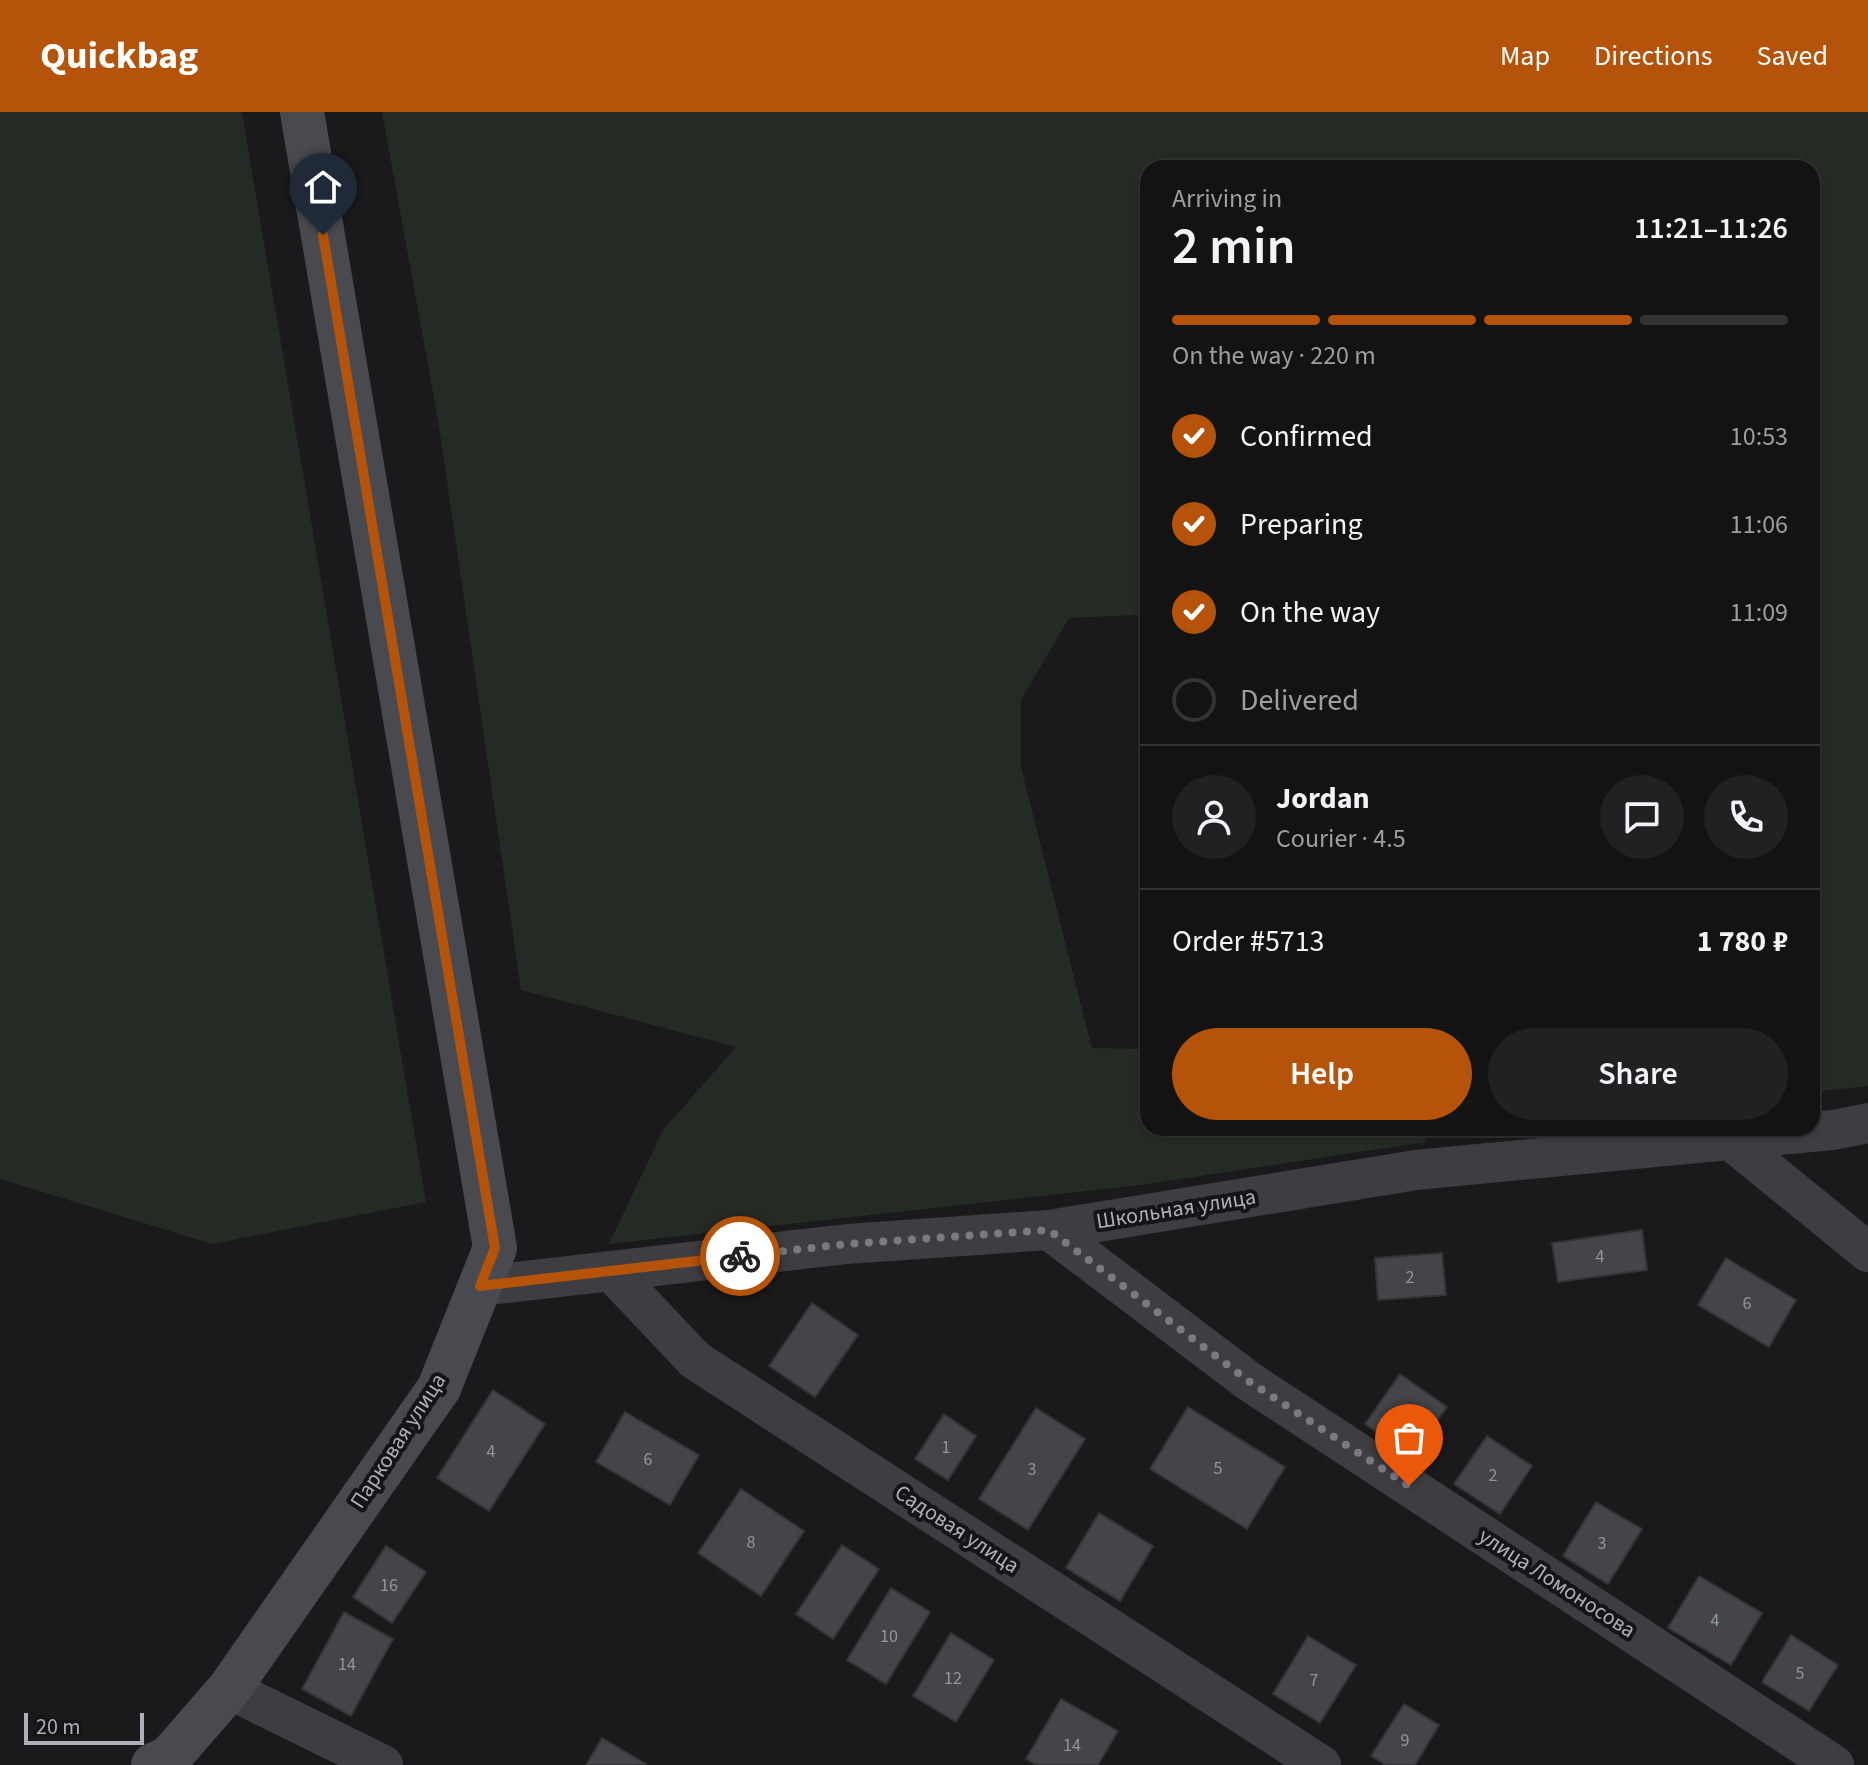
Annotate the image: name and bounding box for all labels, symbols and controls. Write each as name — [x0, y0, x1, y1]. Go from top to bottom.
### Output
text: Quickbag — [40, 29, 198, 83]
text: Map — [1500, 36, 1550, 76]
text: Directions — [1594, 36, 1713, 76]
text: Saved — [1757, 36, 1828, 76]
pin — [289, 153, 357, 235]
icon: home — [301, 165, 345, 209]
text: Arriving in — [1172, 180, 1282, 217]
text: 11:21–11:26 — [1634, 207, 1788, 250]
text: 2 min — [1172, 210, 1296, 284]
text: On the way · 220 m — [1172, 337, 1376, 374]
icon: check — [1172, 414, 1216, 458]
text: Confirmed — [1240, 415, 1373, 458]
text: 10:53 — [1730, 418, 1788, 455]
icon: check — [1172, 502, 1216, 546]
text: Preparing — [1240, 503, 1363, 546]
text: 11:06 — [1730, 506, 1788, 543]
icon: check — [1172, 590, 1216, 634]
text: On the way — [1240, 591, 1380, 634]
text: 11:09 — [1730, 594, 1788, 631]
text: Delivered — [1240, 679, 1359, 722]
button: person — [1172, 775, 1256, 859]
button: chat — [1600, 775, 1684, 859]
button: phone — [1704, 775, 1788, 859]
text: Jordan — [1276, 777, 1370, 820]
text: Courier · 4.5 — [1276, 820, 1406, 857]
text: Order #5713 — [1172, 920, 1325, 963]
text: 1 780 ₽ — [1697, 920, 1788, 963]
button: Help — [1172, 1028, 1472, 1120]
button: Share — [1488, 1028, 1788, 1120]
street label: Школьная улица — [1094, 1181, 1258, 1237]
courier — [700, 1216, 780, 1296]
icon: bike — [718, 1234, 762, 1278]
house number: 4 — [1596, 1244, 1605, 1269]
house number: 2 — [1406, 1265, 1415, 1290]
house number: 6 — [1743, 1291, 1752, 1316]
street label: Парковая улица — [342, 1367, 454, 1515]
pin — [1375, 1404, 1443, 1486]
icon: bag — [1387, 1416, 1431, 1460]
house number: 1 — [942, 1435, 950, 1460]
house number: 4 — [487, 1439, 496, 1464]
house number: 6 — [644, 1447, 653, 1472]
house number: 5 — [1214, 1456, 1223, 1481]
house number: 3 — [1028, 1457, 1037, 1482]
house number: 2 — [1489, 1463, 1498, 1488]
street label: Садовая улица — [888, 1477, 1026, 1581]
street label: улица Ломоносова — [1472, 1520, 1642, 1646]
house number: 8 — [747, 1530, 756, 1555]
house number: 3 — [1598, 1531, 1607, 1556]
house number: 16 — [380, 1573, 398, 1598]
house number: 4 — [1711, 1608, 1720, 1633]
house number: 10 — [880, 1624, 898, 1649]
house number: 14 — [338, 1652, 356, 1677]
house number: 5 — [1796, 1661, 1805, 1686]
house number: 12 — [944, 1666, 962, 1691]
house number: 7 — [1310, 1668, 1319, 1693]
scale bar — [24, 1709, 144, 1745]
text: 20 m — [36, 1711, 81, 1743]
house number: 9 — [1401, 1728, 1410, 1753]
house number: 14 — [1063, 1733, 1081, 1758]

